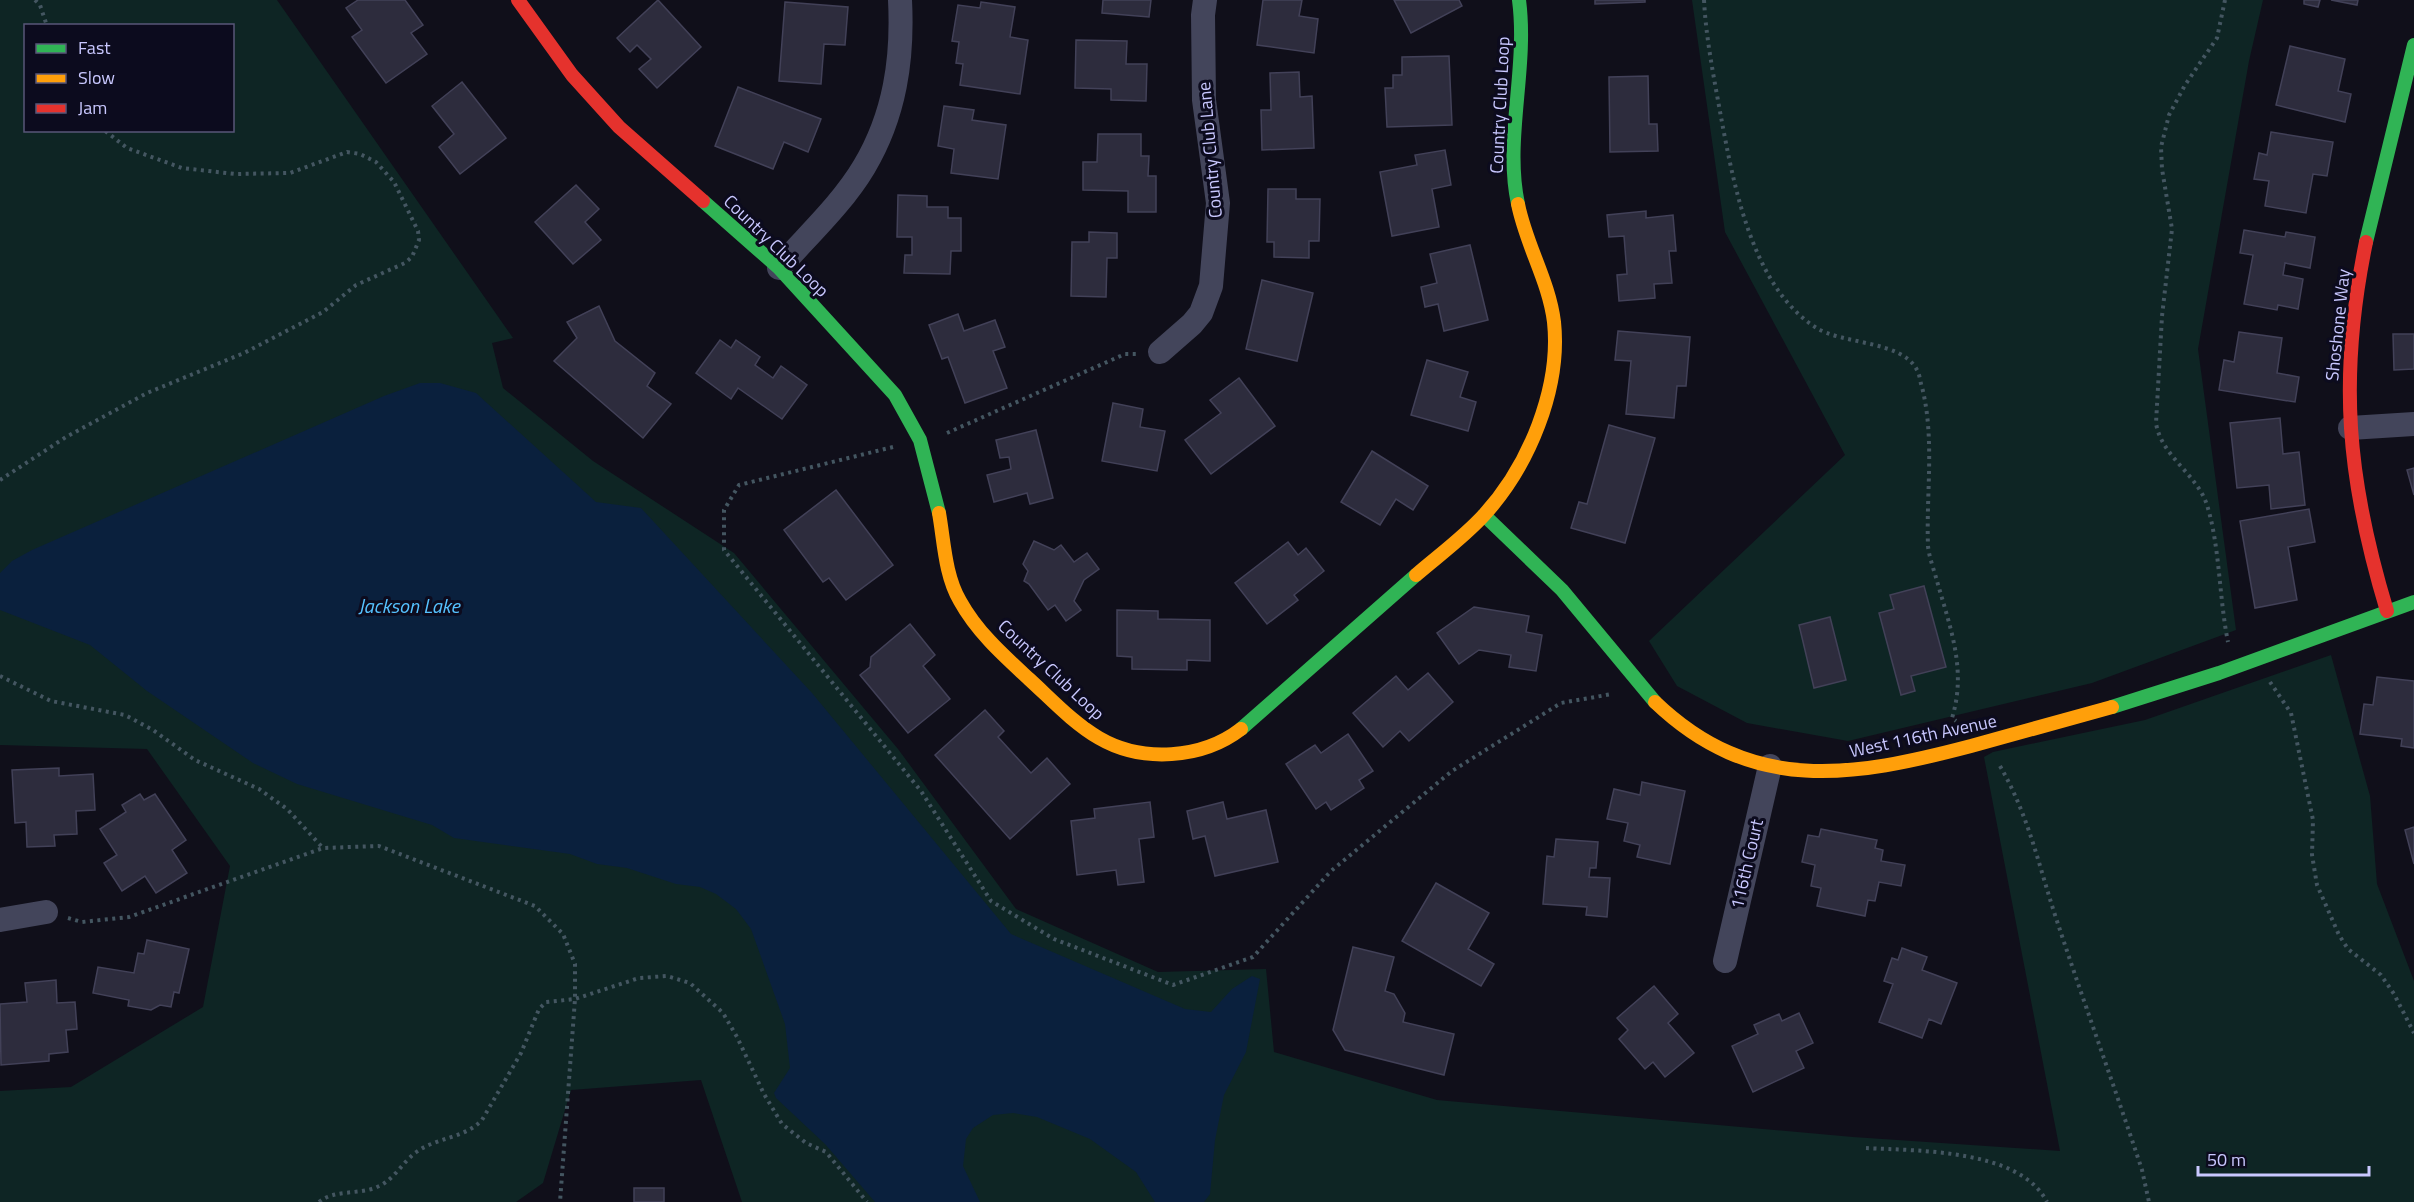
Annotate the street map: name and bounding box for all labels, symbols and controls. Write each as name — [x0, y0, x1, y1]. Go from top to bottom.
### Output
legend — [24, 24, 234, 132]
text: Fast — [78, 34, 111, 61]
street label: Country Club Loop — [1482, 36, 1517, 174]
text: Slow — [78, 64, 115, 91]
street label: Country Club Lane — [1190, 81, 1229, 219]
text: Jam — [78, 94, 107, 121]
street label: Country Club Loop — [718, 188, 835, 303]
street label: Shoshone Way — [2318, 267, 2357, 382]
water label: Jackson Lake — [358, 590, 461, 621]
street label: Country Club Loop — [992, 613, 1111, 726]
street label: West 116th Avenue — [1847, 707, 1999, 764]
street label: 116th Court — [1723, 816, 1770, 911]
scale bar — [2198, 1139, 2369, 1177]
text: 50 m — [2207, 1146, 2246, 1173]

